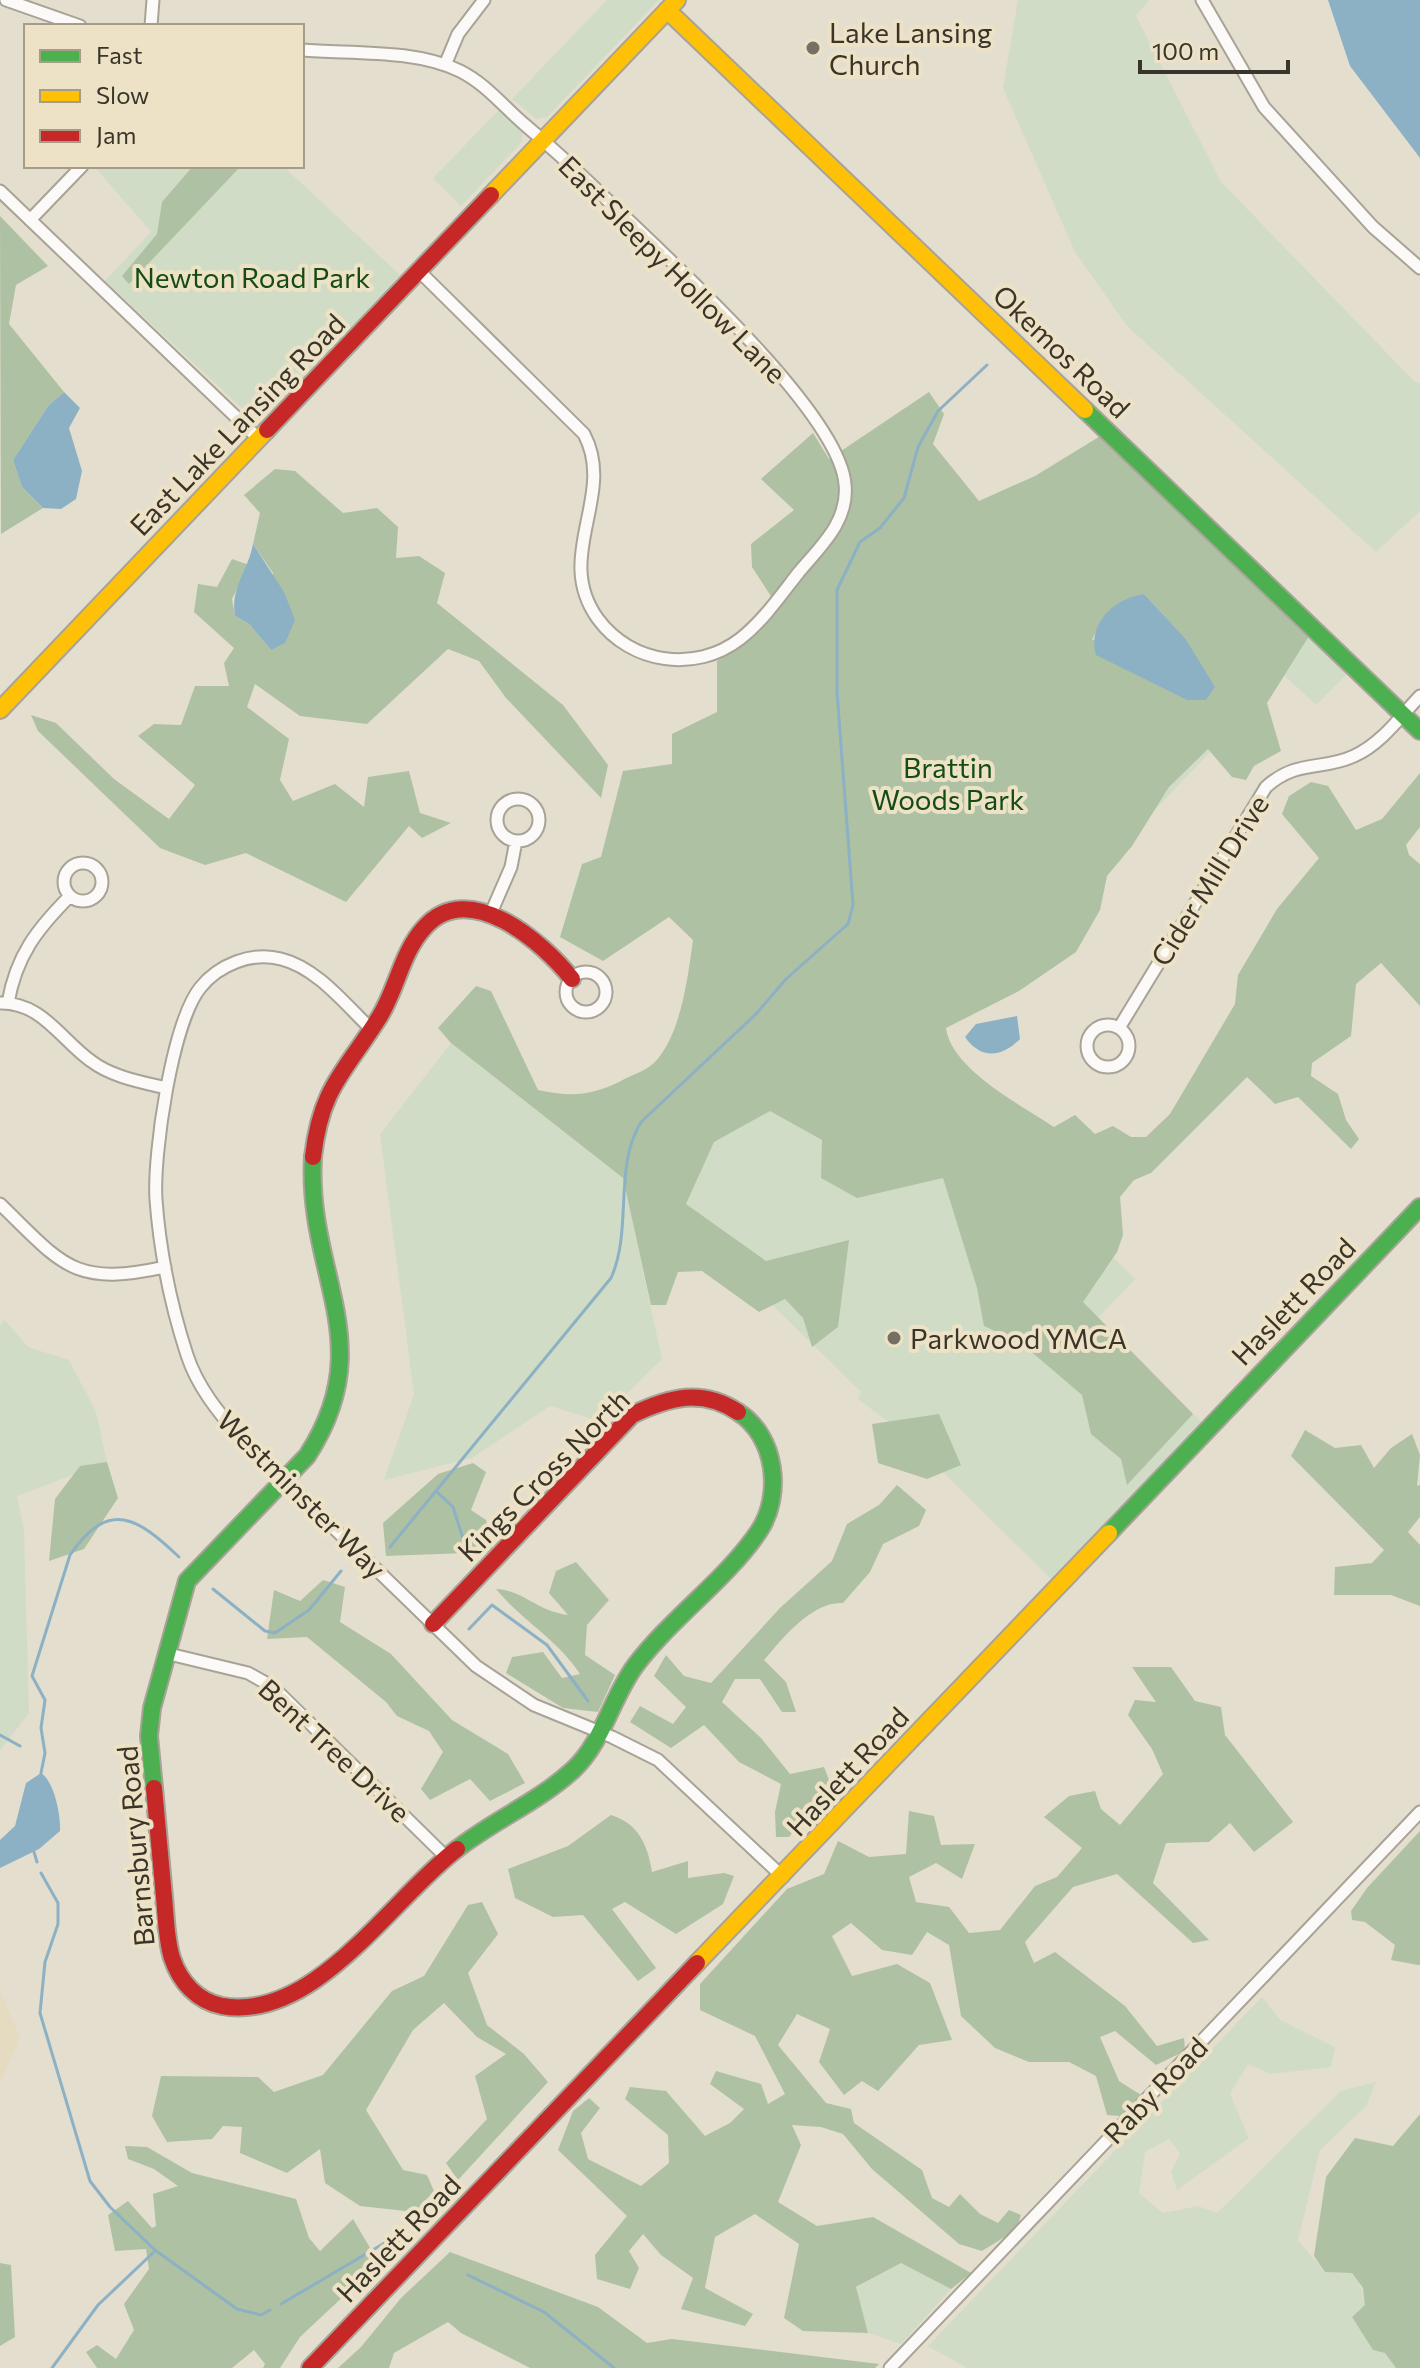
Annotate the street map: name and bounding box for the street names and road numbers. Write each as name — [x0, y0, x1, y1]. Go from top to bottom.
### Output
street label: East Sleepy Hollow Lane — [552, 148, 794, 390]
street label: Okemos Road — [987, 277, 1137, 425]
street label: East Lake Lansing Road — [122, 306, 352, 542]
street label: Cider Mill Drive — [1143, 788, 1275, 972]
street label: Haslett Road — [1224, 1230, 1362, 1372]
street label: Kings Cross North — [450, 1382, 636, 1568]
street label: Westminster Way — [211, 1403, 393, 1585]
street label: Bent Tree Drive — [252, 1671, 418, 1829]
street label: Haslett Road — [779, 1700, 915, 1842]
street label: Barnsbury Road — [109, 1744, 161, 1948]
street label: Raby Road — [1096, 2030, 1214, 2150]
street label: Haslett Road — [329, 2167, 467, 2309]

